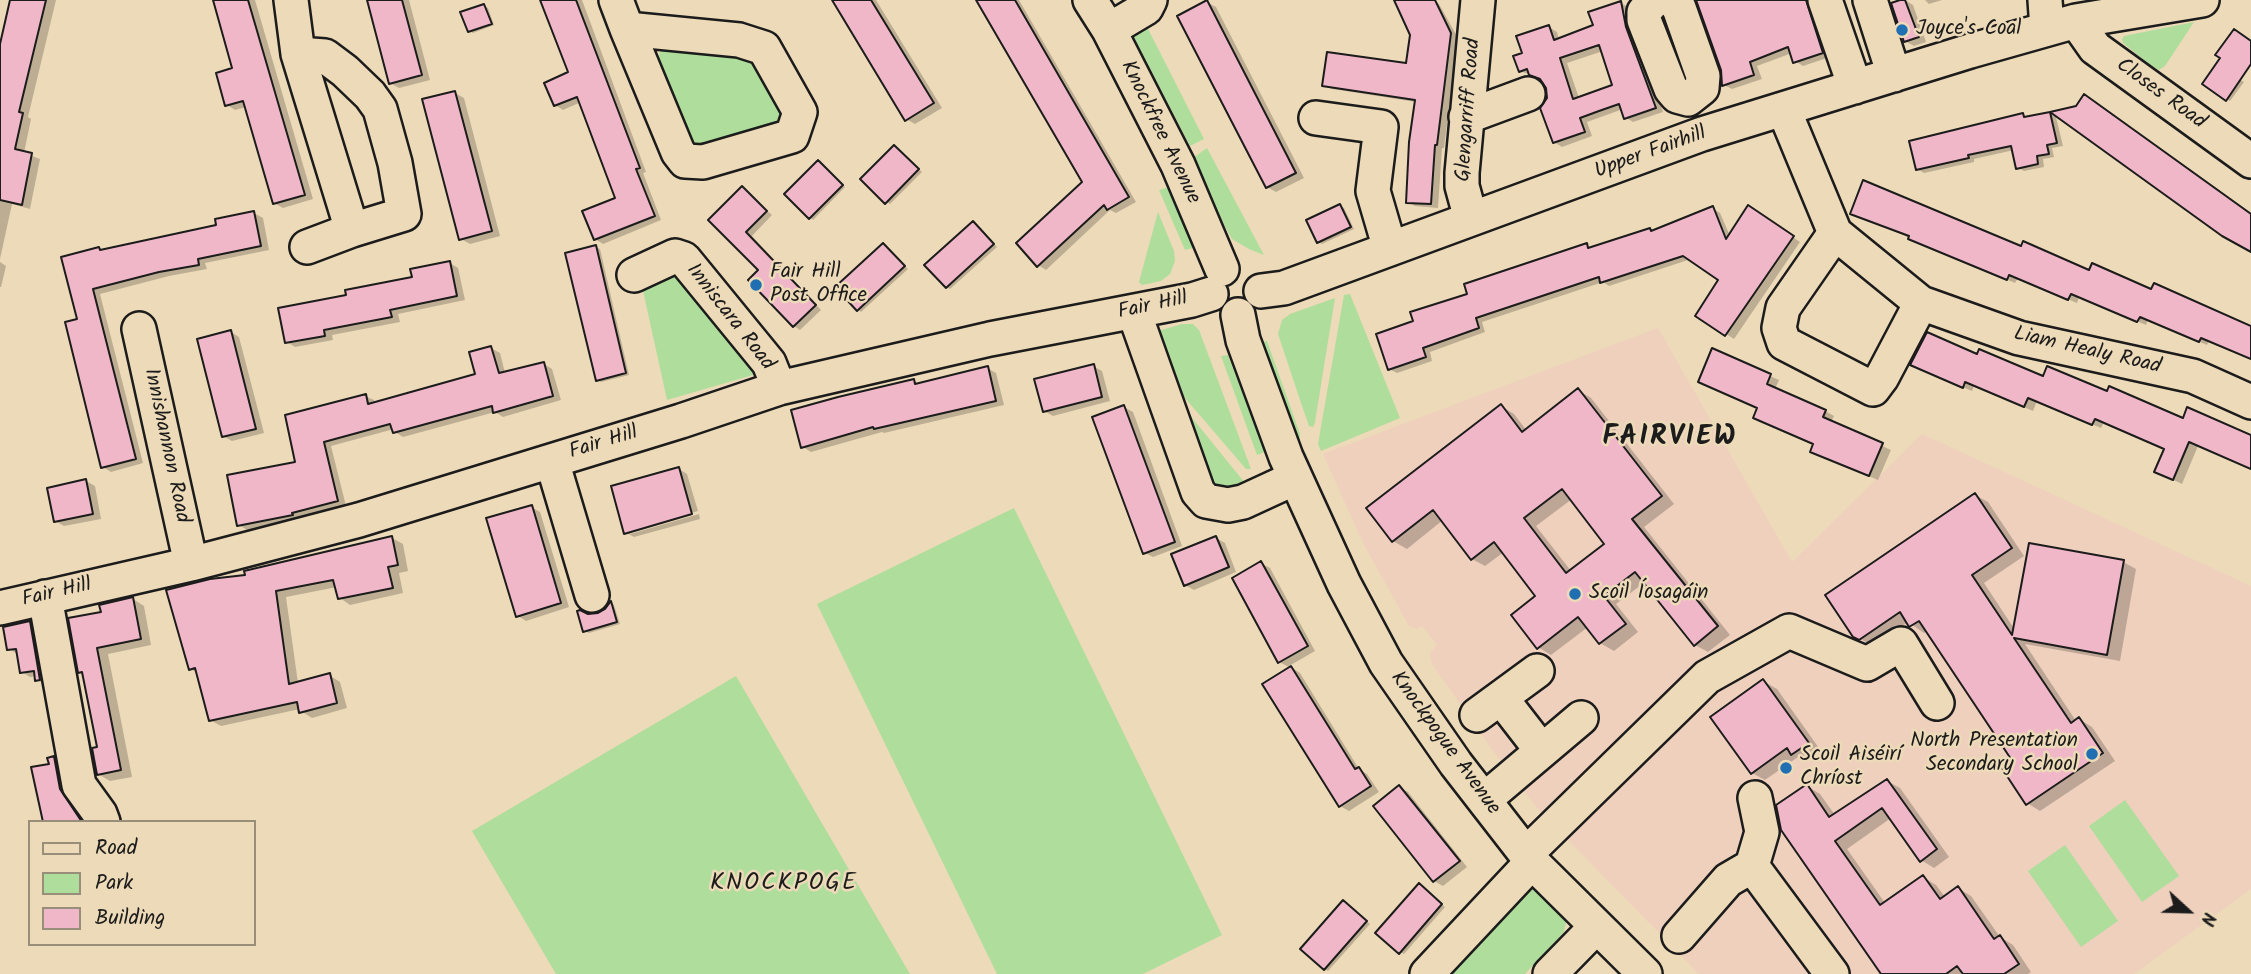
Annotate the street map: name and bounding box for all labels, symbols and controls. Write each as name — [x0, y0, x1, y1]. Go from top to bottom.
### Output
place label: Joyce's Coal — [1916, 17, 2021, 43]
marker: Joyce's Coal — [1894, 22, 1910, 38]
street label: Glengarriff Road — [1452, 37, 1488, 183]
street label: Closes Road — [2110, 54, 2210, 136]
street label: Knockfree Avenue — [1113, 57, 1205, 209]
street label: Upper Fairhill — [1592, 122, 1710, 186]
street label: Inniscara Road — [679, 259, 779, 377]
place label: Fair Hill Post Office — [770, 260, 867, 310]
marker: Fair Hill Post Office — [748, 277, 764, 293]
street label: Fair Hill — [1116, 287, 1190, 327]
street label: Liam Healy Road — [2011, 323, 2163, 381]
street label: Innishannon Road — [136, 366, 194, 526]
street label: Fair Hill — [567, 422, 641, 466]
district label: FAIRVIEW — [1603, 422, 1737, 456]
street label: Fair Hill — [20, 574, 94, 614]
place label: Scoil Íosagáin — [1589, 581, 1708, 607]
marker: Scoil Íosagáin — [1567, 586, 1583, 602]
street label: Knockpogue Avenue — [1383, 667, 1505, 821]
place label: North Presentation Secondary School — [1910, 729, 2078, 779]
place label: Scoil Aiséirí Chríost — [1800, 743, 1901, 793]
marker: North Presentation Secondary School — [2084, 746, 2100, 762]
marker: Scoil Aiséirí Chríost — [1778, 760, 1794, 776]
legend — [28, 820, 256, 946]
text: Road — [95, 832, 137, 865]
text: Park — [95, 867, 133, 900]
district label: KNOCKPOGE — [711, 871, 857, 899]
north arrow — [2153, 876, 2223, 946]
text: Building — [95, 902, 165, 935]
text: N — [2191, 908, 2224, 930]

